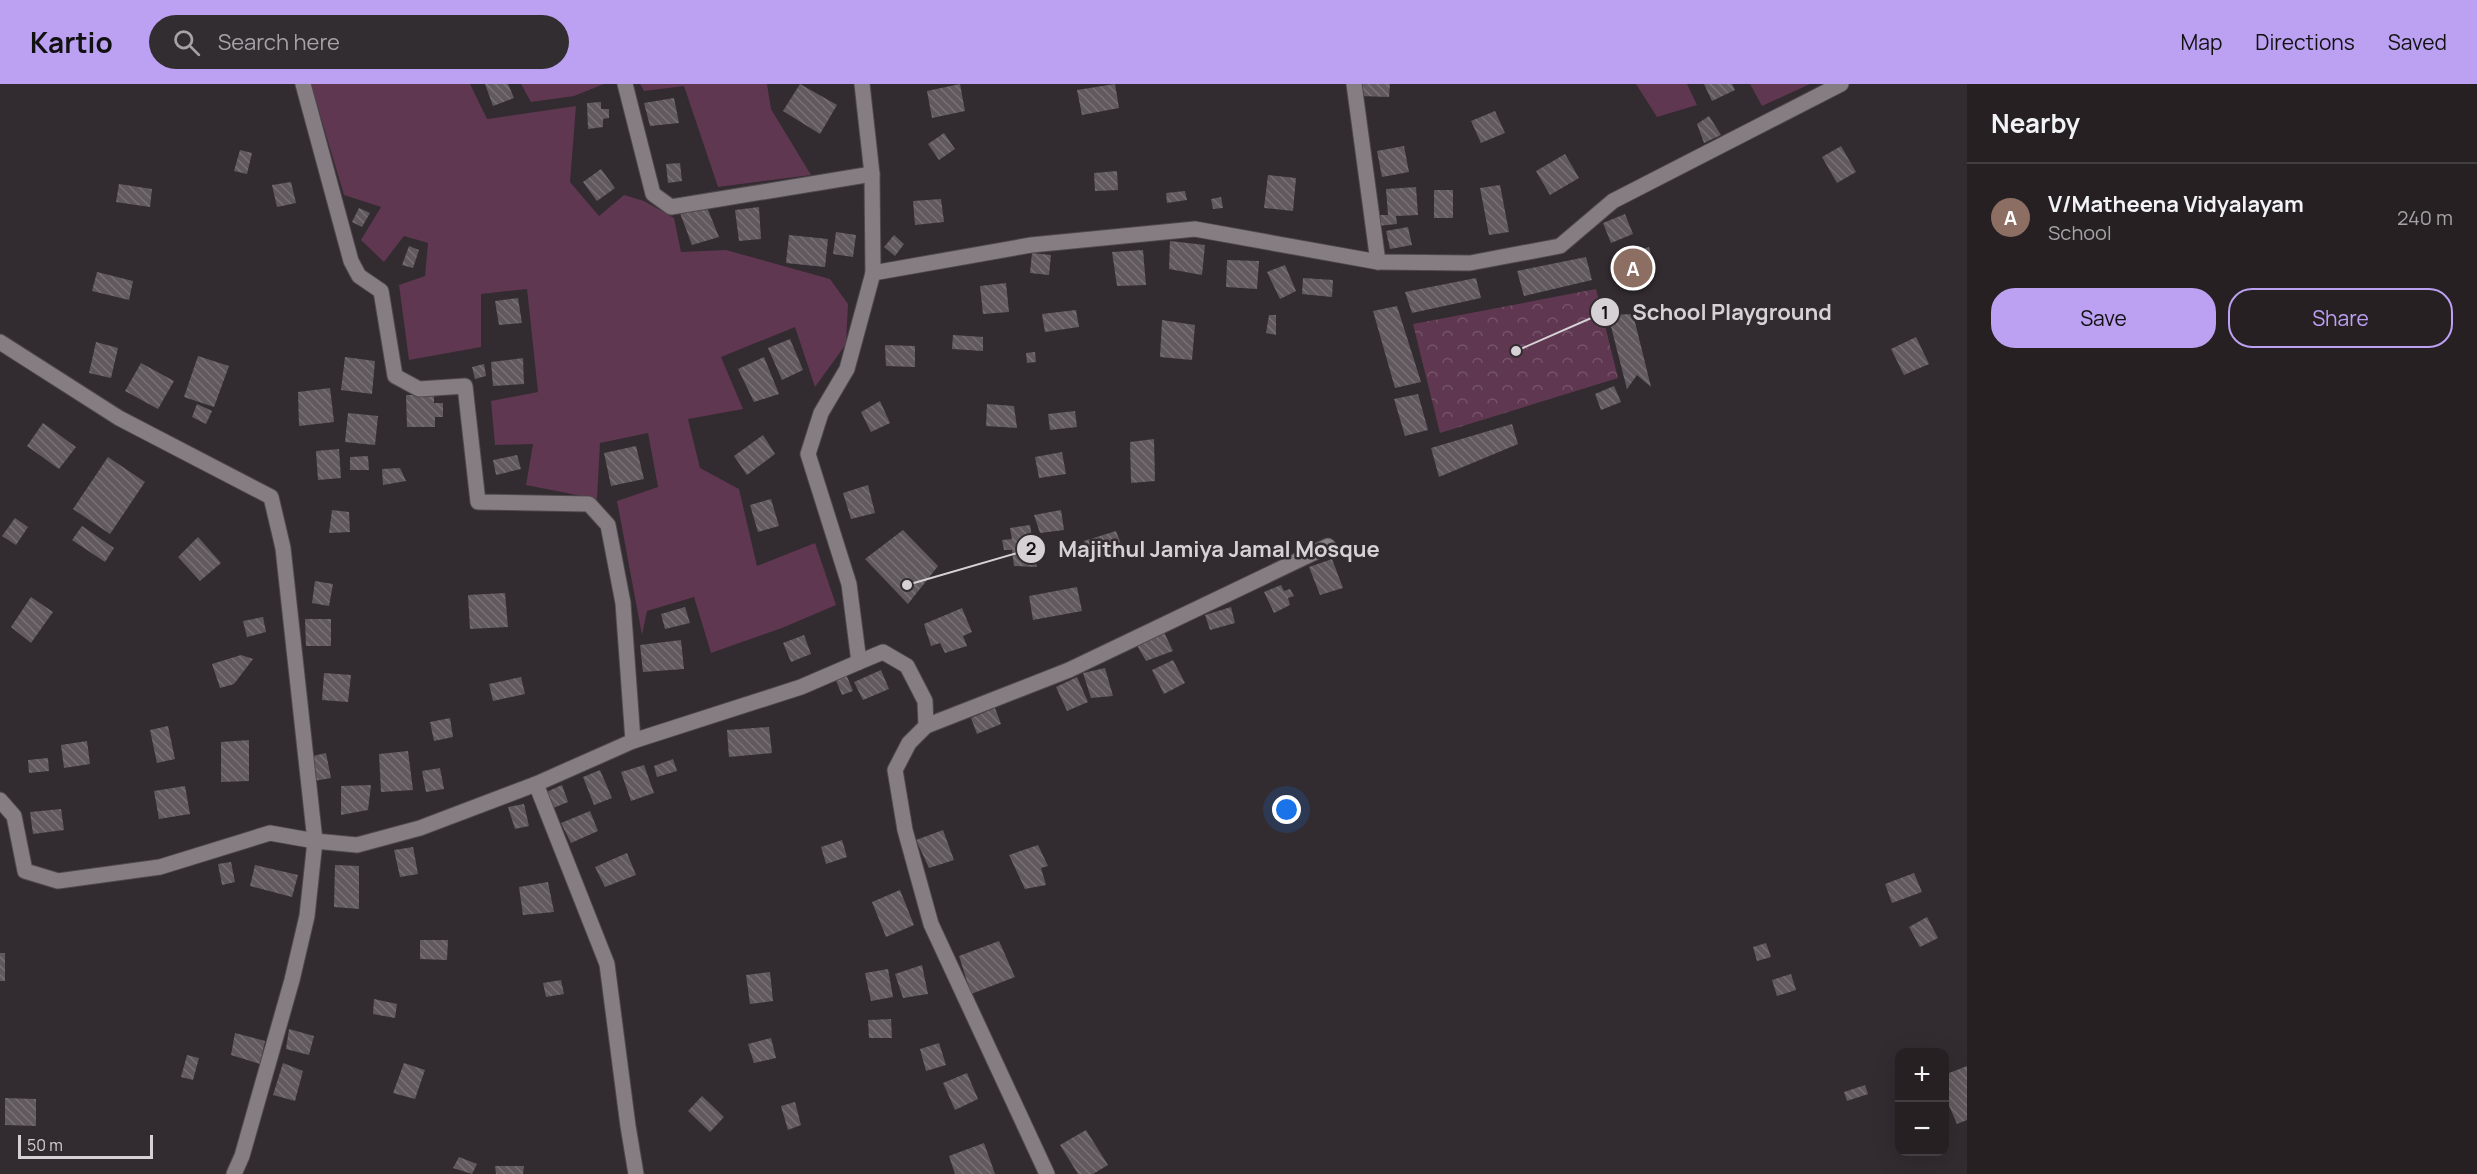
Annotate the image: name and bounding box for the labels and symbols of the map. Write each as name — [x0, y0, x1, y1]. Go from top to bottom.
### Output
pin: A — [1614, 246, 1652, 291]
callout: School Playground — [1590, 292, 1844, 332]
text: School Playground — [1632, 297, 1832, 327]
text: 1 — [1601, 300, 1609, 324]
callout: Majithul Jamiya Jamal Mosque — [1016, 529, 1392, 569]
text: Majithul Jamiya Jamal Mosque — [1058, 534, 1380, 564]
text: 2 — [1026, 536, 1036, 560]
your location — [1272, 795, 1301, 824]
scale bar — [18, 1132, 153, 1160]

